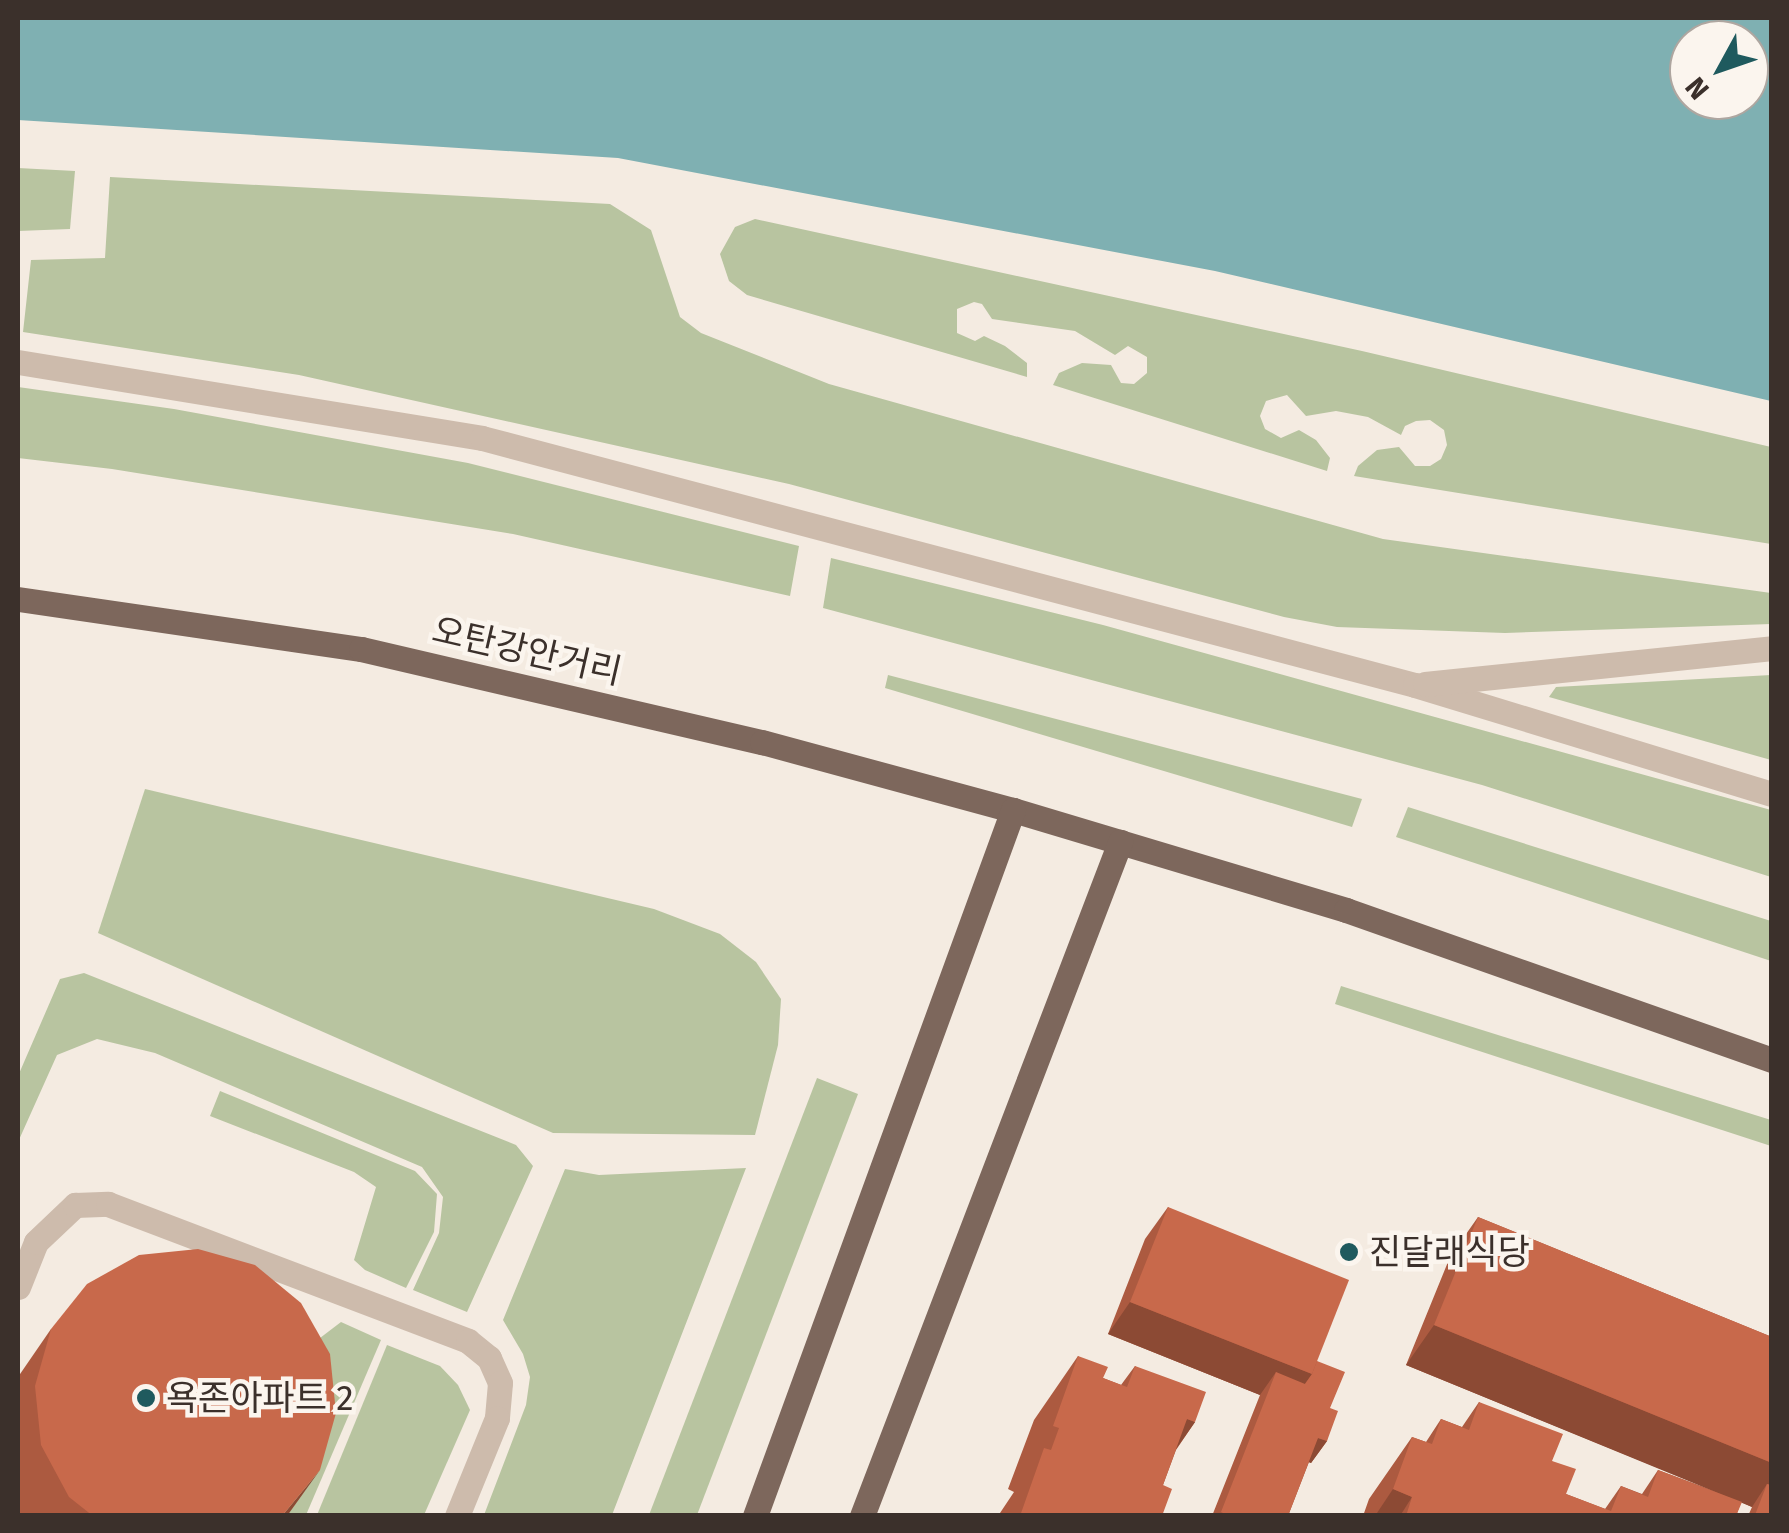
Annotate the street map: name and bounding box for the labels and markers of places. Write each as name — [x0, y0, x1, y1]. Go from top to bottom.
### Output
place label: 진달래식당 — [1369, 1231, 1530, 1273]
marker: 진달래식당 — [1338, 1241, 1360, 1263]
place label: 욕존아파트 2 — [166, 1377, 354, 1419]
marker: 욕존아파트 2 — [135, 1387, 157, 1409]

